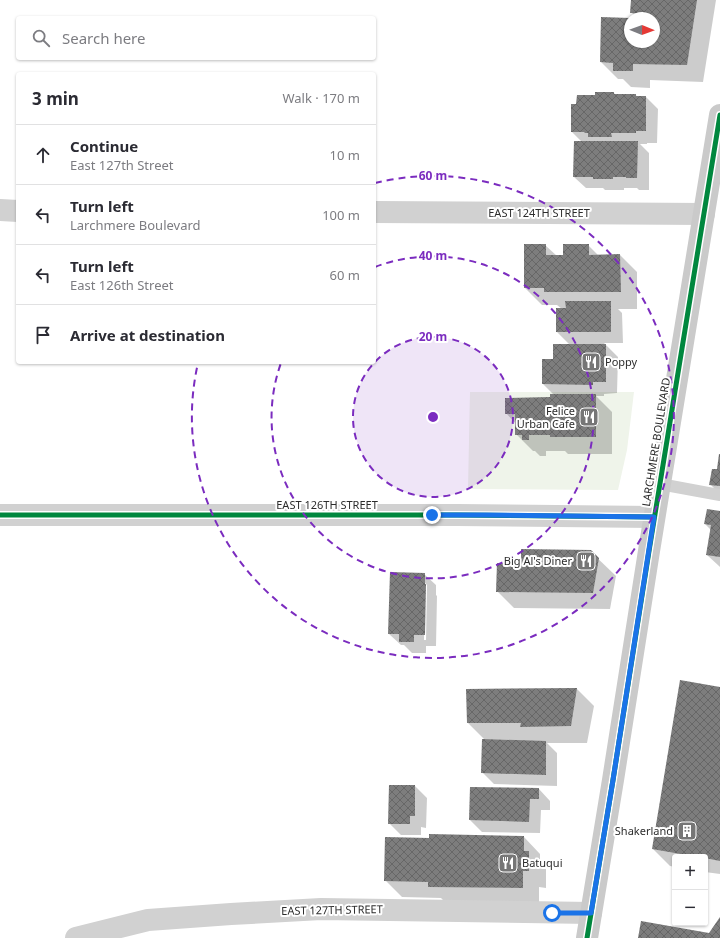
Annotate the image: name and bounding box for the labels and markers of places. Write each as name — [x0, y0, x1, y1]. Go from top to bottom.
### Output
restaurant icon: Poppy — [580, 351, 602, 373]
place label: Poppy — [605, 354, 638, 369]
place label: Felice Urban Cafe — [517, 403, 575, 431]
restaurant icon: Felice Urban Cafe — [578, 406, 600, 428]
centre of rings — [426, 410, 440, 424]
restaurant icon: Big Al's Diner — [575, 550, 597, 572]
place label: Big Al's Diner — [504, 553, 572, 568]
building icon: Shakerland — [676, 820, 698, 842]
place label: Shakerland — [615, 823, 673, 838]
restaurant icon: Batuqui — [497, 852, 519, 874]
place label: Batuqui — [522, 855, 563, 870]

